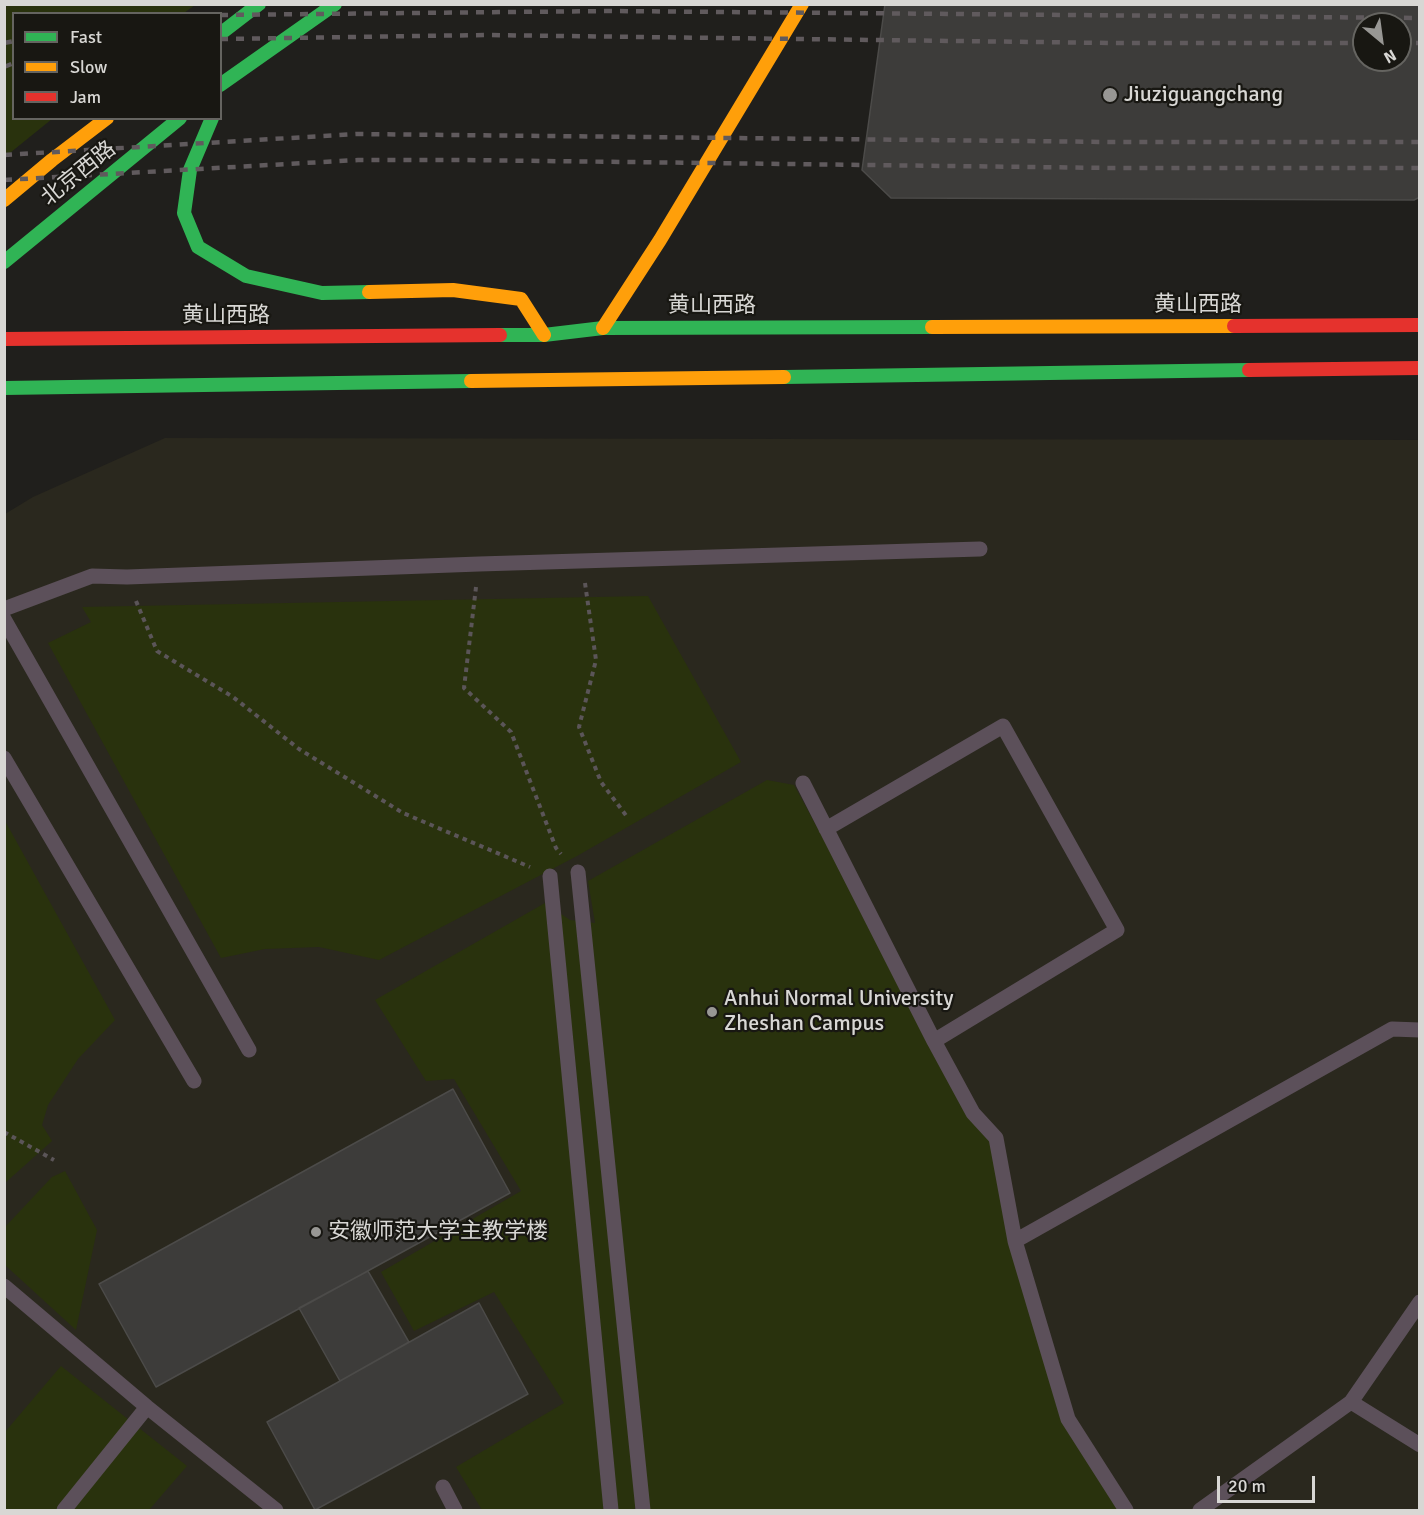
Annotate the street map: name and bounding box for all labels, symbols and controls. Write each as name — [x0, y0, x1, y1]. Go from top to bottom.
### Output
legend — [12, 12, 222, 120]
north arrow — [1352, 12, 1412, 72]
text: Fast — [70, 26, 102, 48]
text: N — [1380, 45, 1399, 67]
text: Slow — [70, 56, 107, 78]
place label: Jiuziguangchang — [1124, 82, 1283, 108]
text: Jam — [70, 86, 101, 108]
marker: Jiuziguangchang — [1101, 86, 1119, 104]
street label: 北京西路 — [36, 136, 122, 212]
street label: 黄山西路 — [1154, 292, 1242, 318]
street label: 黄山西路 — [668, 293, 756, 319]
street label: 黄山西路 — [182, 303, 270, 329]
place label: Anhui Normal University Zheshan Campus — [724, 986, 954, 1038]
marker: Anhui Normal University Zheshan Campus — [705, 1005, 719, 1019]
place label: 安徽师范大学主教学楼 — [328, 1219, 548, 1245]
marker: 安徽师范大学主教学楼 — [309, 1225, 323, 1239]
scale bar — [1220, 1464, 1318, 1502]
text: 20 m — [1228, 1475, 1266, 1497]

